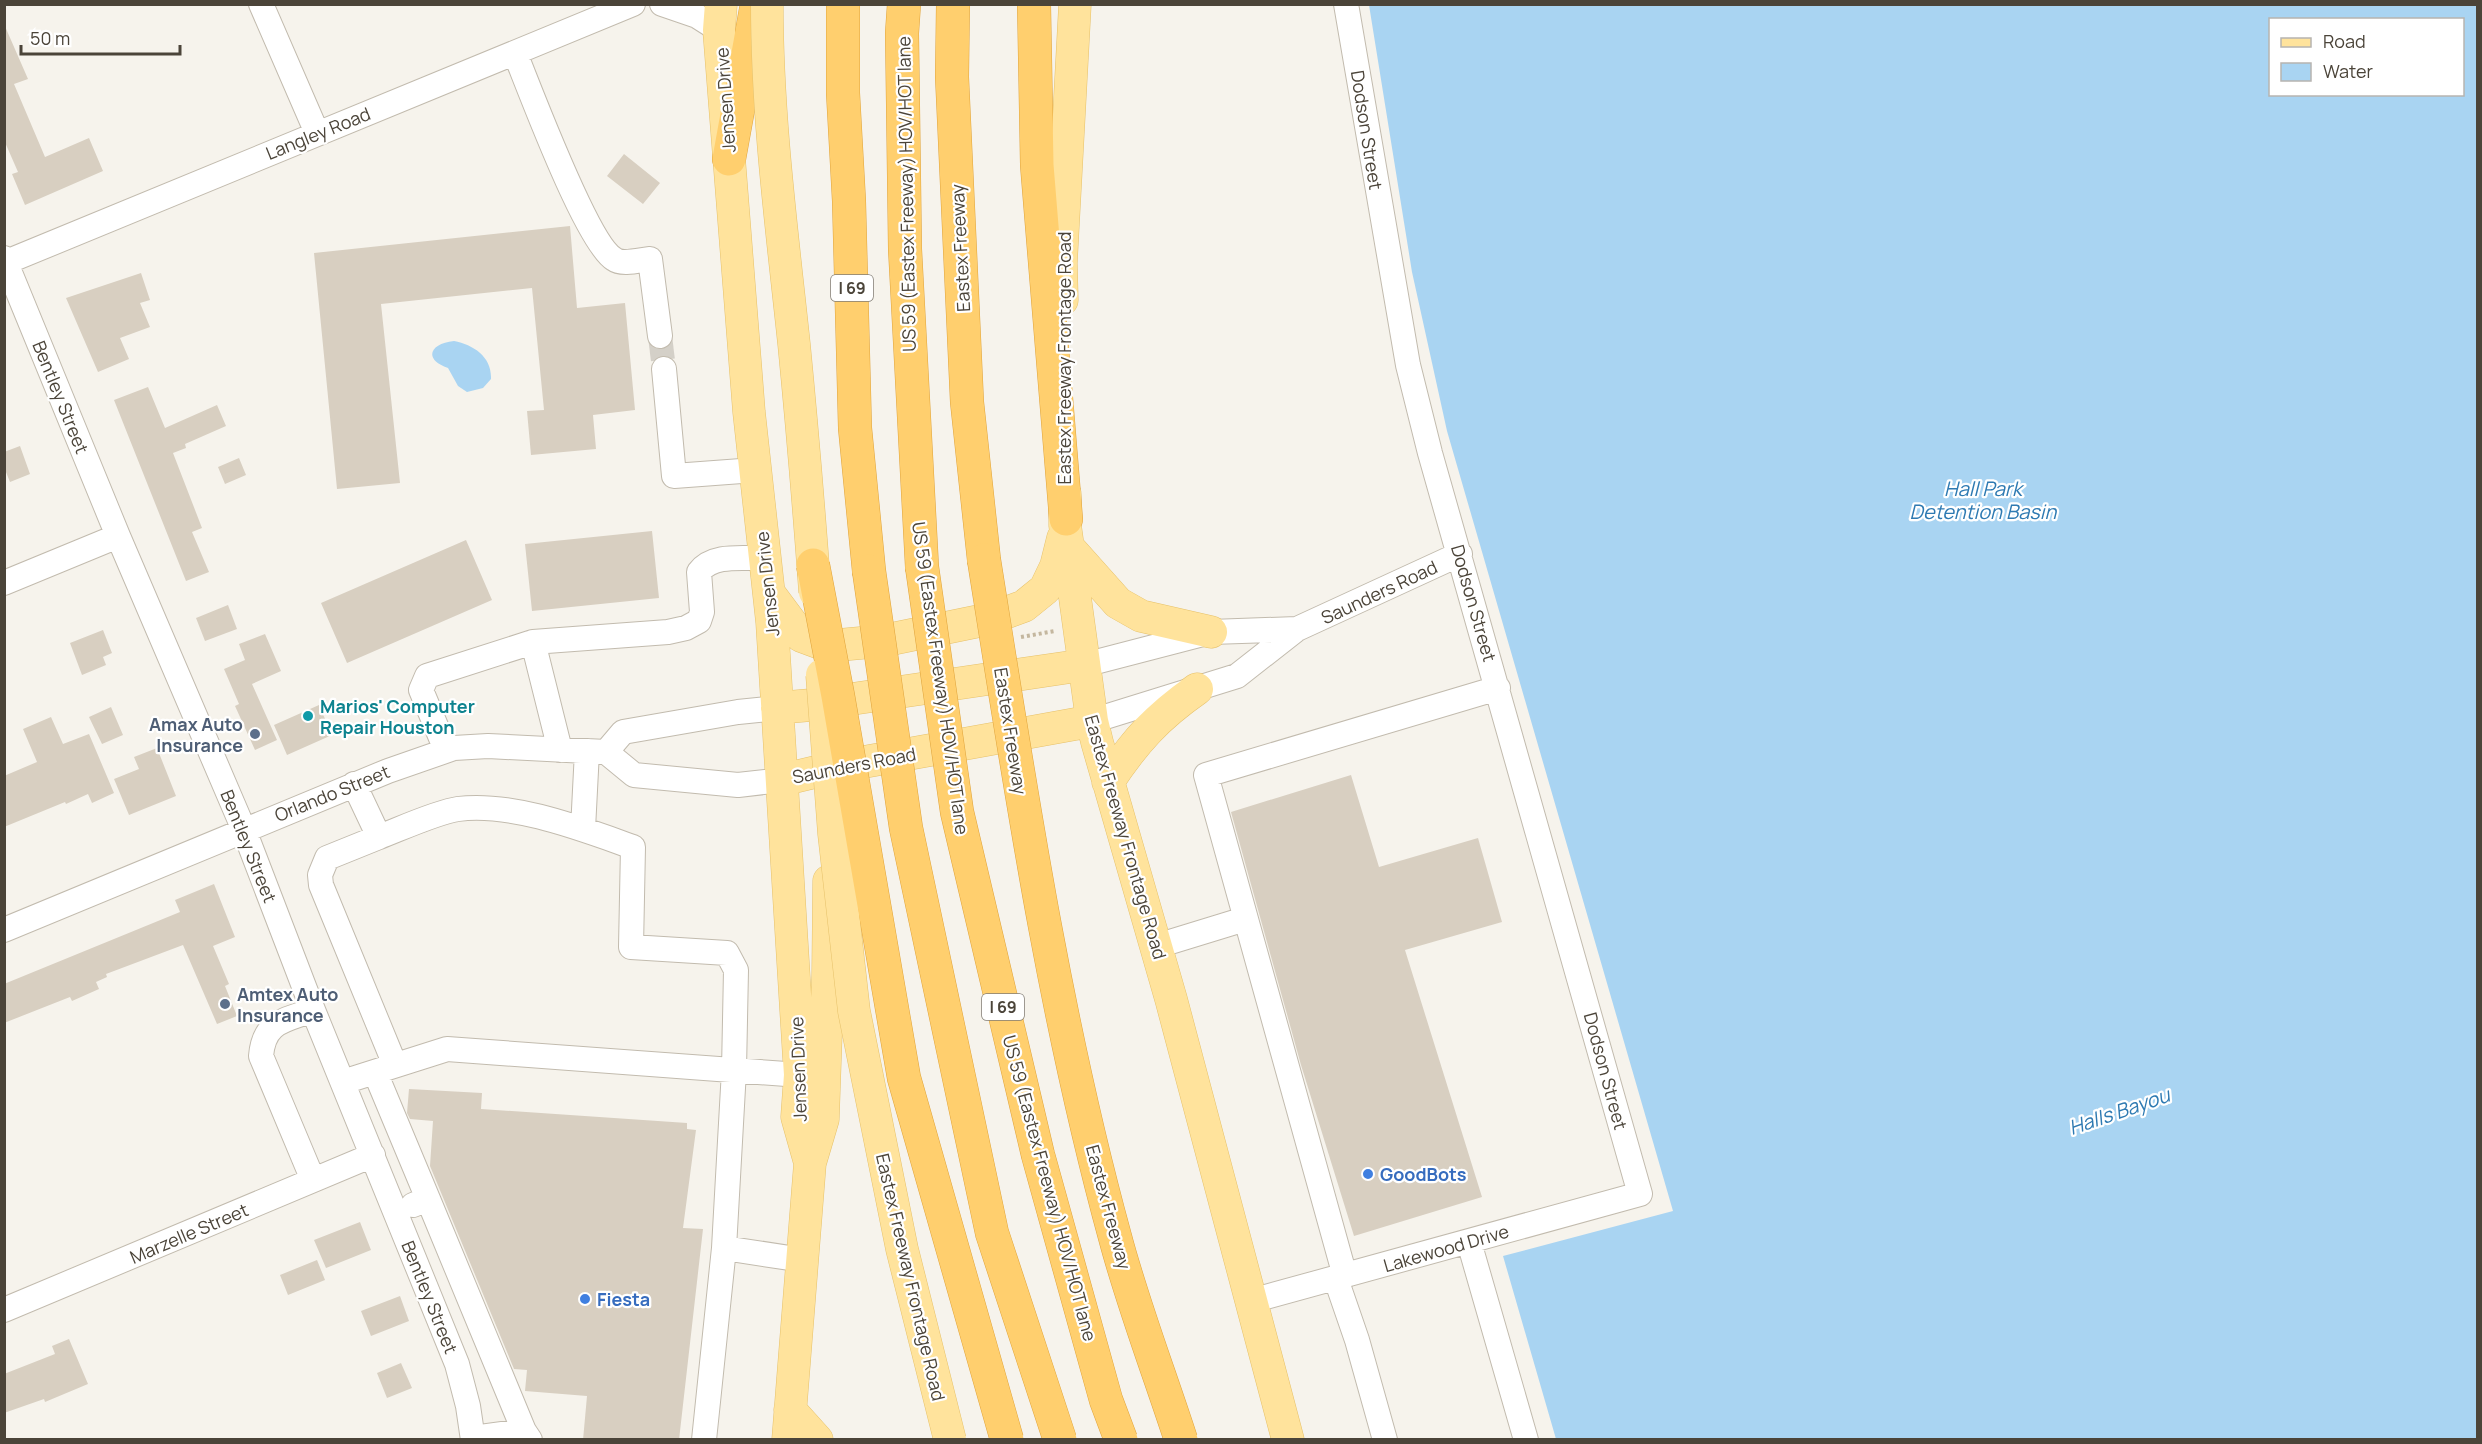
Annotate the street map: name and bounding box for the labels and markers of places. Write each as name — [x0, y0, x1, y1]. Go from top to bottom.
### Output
place label: Marios' Computer Repair Houston — [320, 694, 475, 739]
marker: Marios' Computer Repair Houston — [301, 709, 315, 723]
place label: Amax Auto Insurance — [149, 712, 243, 757]
marker: Amax Auto Insurance — [248, 727, 262, 741]
place label: Amtex Auto Insurance — [237, 982, 338, 1027]
marker: Amtex Auto Insurance — [218, 997, 232, 1011]
place label: GoodBots — [1380, 1162, 1467, 1186]
marker: GoodBots — [1361, 1167, 1375, 1181]
place label: Fiesta — [597, 1287, 650, 1311]
marker: Fiesta — [578, 1292, 592, 1306]

